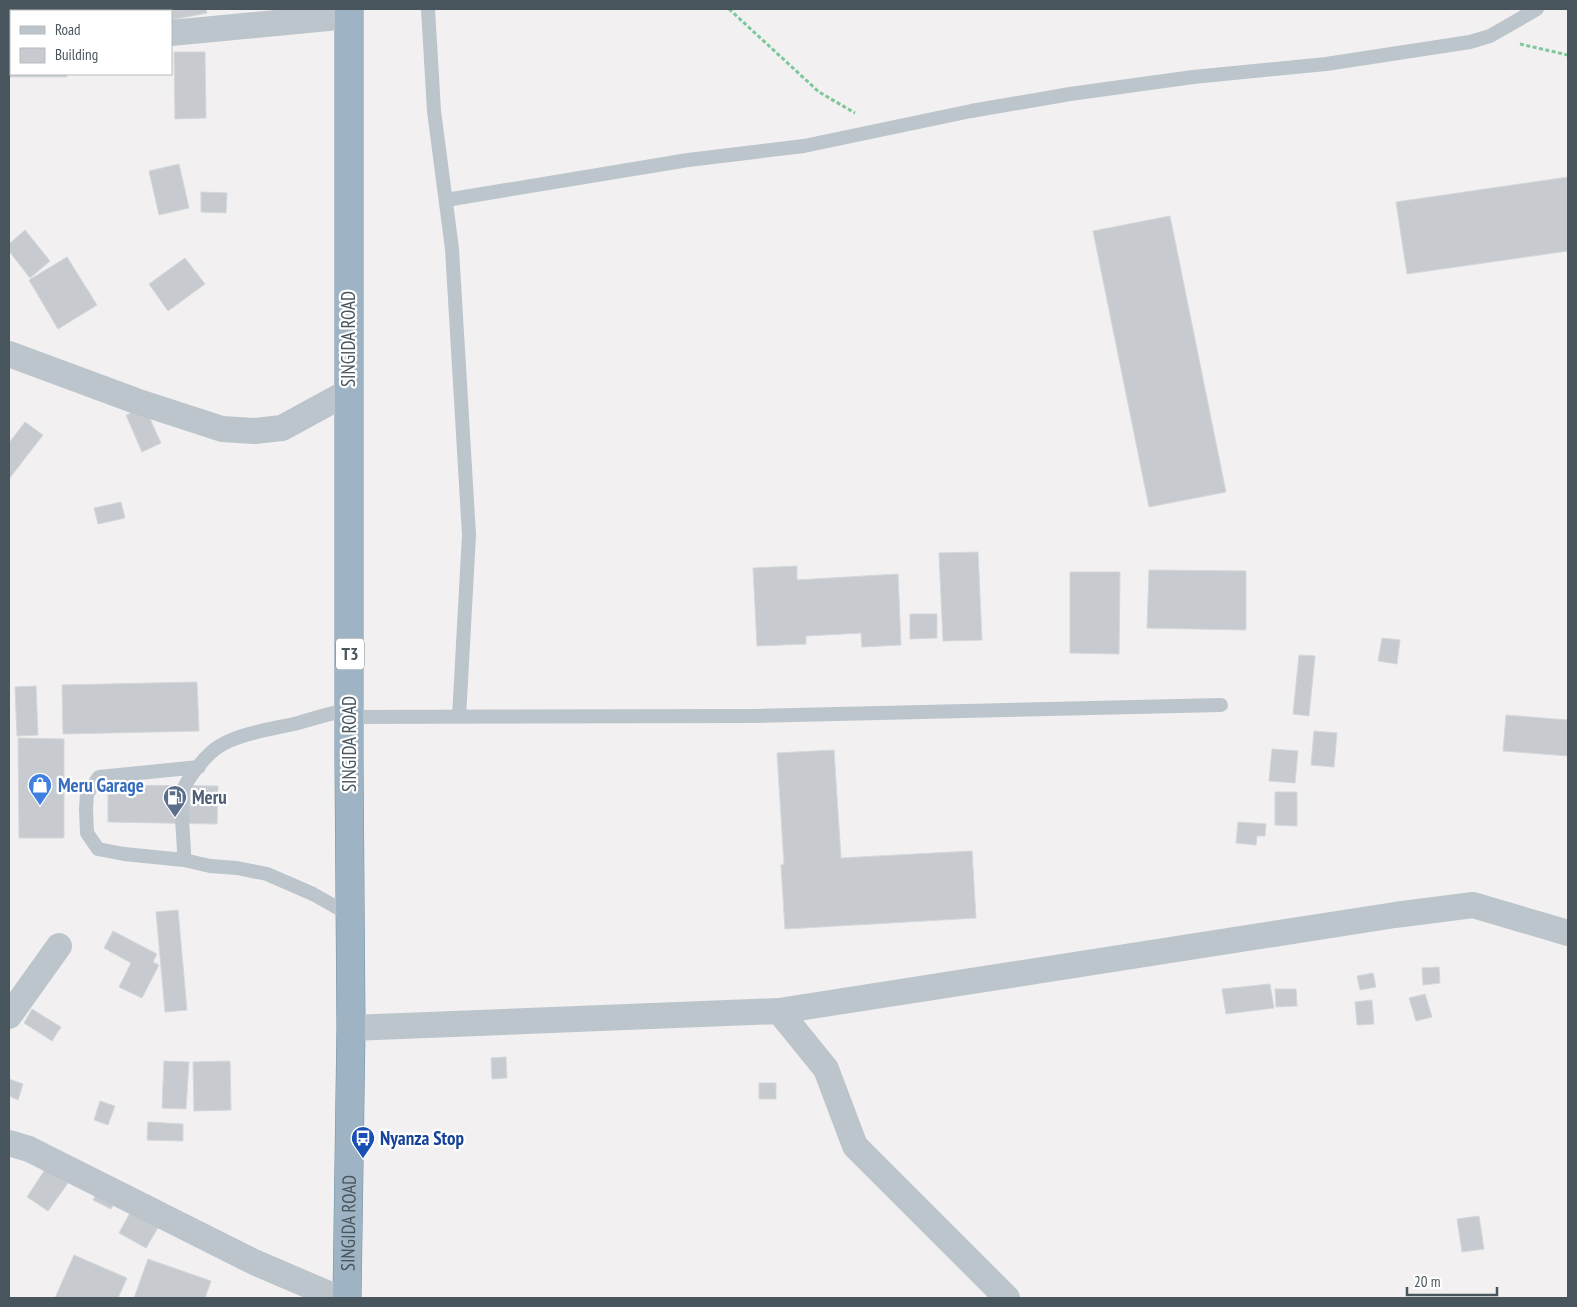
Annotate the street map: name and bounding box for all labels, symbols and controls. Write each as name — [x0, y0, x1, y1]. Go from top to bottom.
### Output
legend — [10, 10, 172, 75]
text: Road — [55, 20, 81, 39]
text: Building — [55, 45, 98, 64]
street label: SINGIDA ROAD — [336, 291, 360, 387]
road number: T3 — [336, 639, 364, 670]
street label: SINGIDA ROAD — [337, 696, 361, 792]
shop icon: Meru Garage — [27, 772, 53, 806]
place label: Meru Garage — [58, 773, 144, 797]
fuel station icon: Meru — [162, 784, 188, 818]
place label: Meru — [192, 785, 227, 809]
bus stop icon: Nyanza Stop — [350, 1125, 376, 1159]
place label: Nyanza Stop — [380, 1126, 465, 1150]
street label: SINGIDA ROAD — [335, 1175, 361, 1271]
scale bar — [1407, 1264, 1497, 1296]
text: 20 m — [1414, 1272, 1440, 1291]

